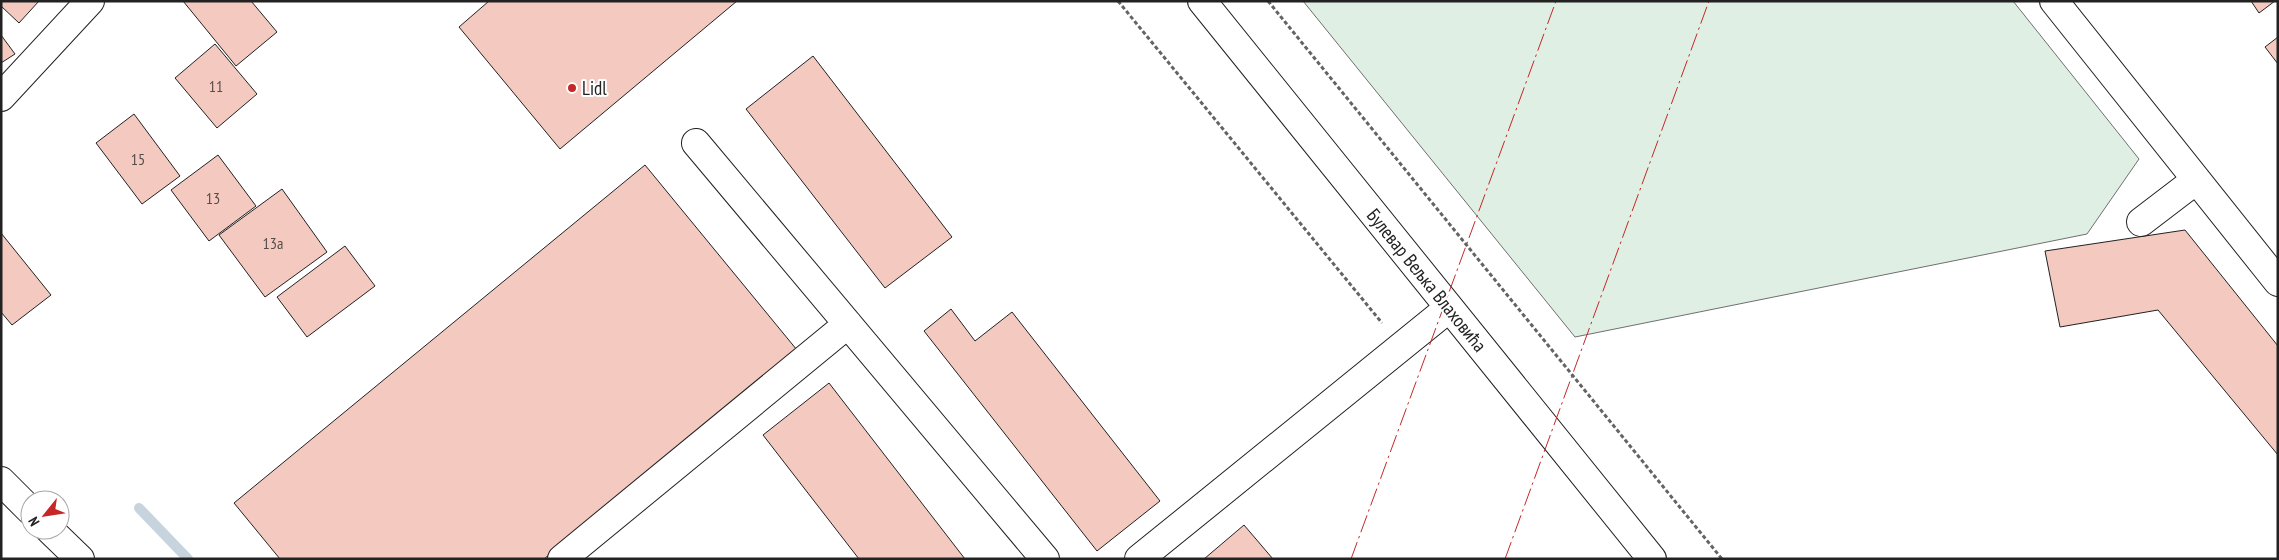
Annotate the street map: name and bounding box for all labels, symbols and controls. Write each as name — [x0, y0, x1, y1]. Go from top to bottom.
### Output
house number: 11 — [209, 76, 223, 96]
place label: Lidl — [582, 76, 607, 100]
marker: Lidl — [566, 82, 578, 94]
house number: 15 — [131, 149, 145, 169]
house number: 13 — [206, 188, 220, 208]
street label: Булевар Вељка Влаховића — [1362, 204, 1492, 356]
house number: 13a — [263, 233, 283, 253]
north arrow — [20, 490, 70, 540]
text: N — [24, 514, 43, 529]

